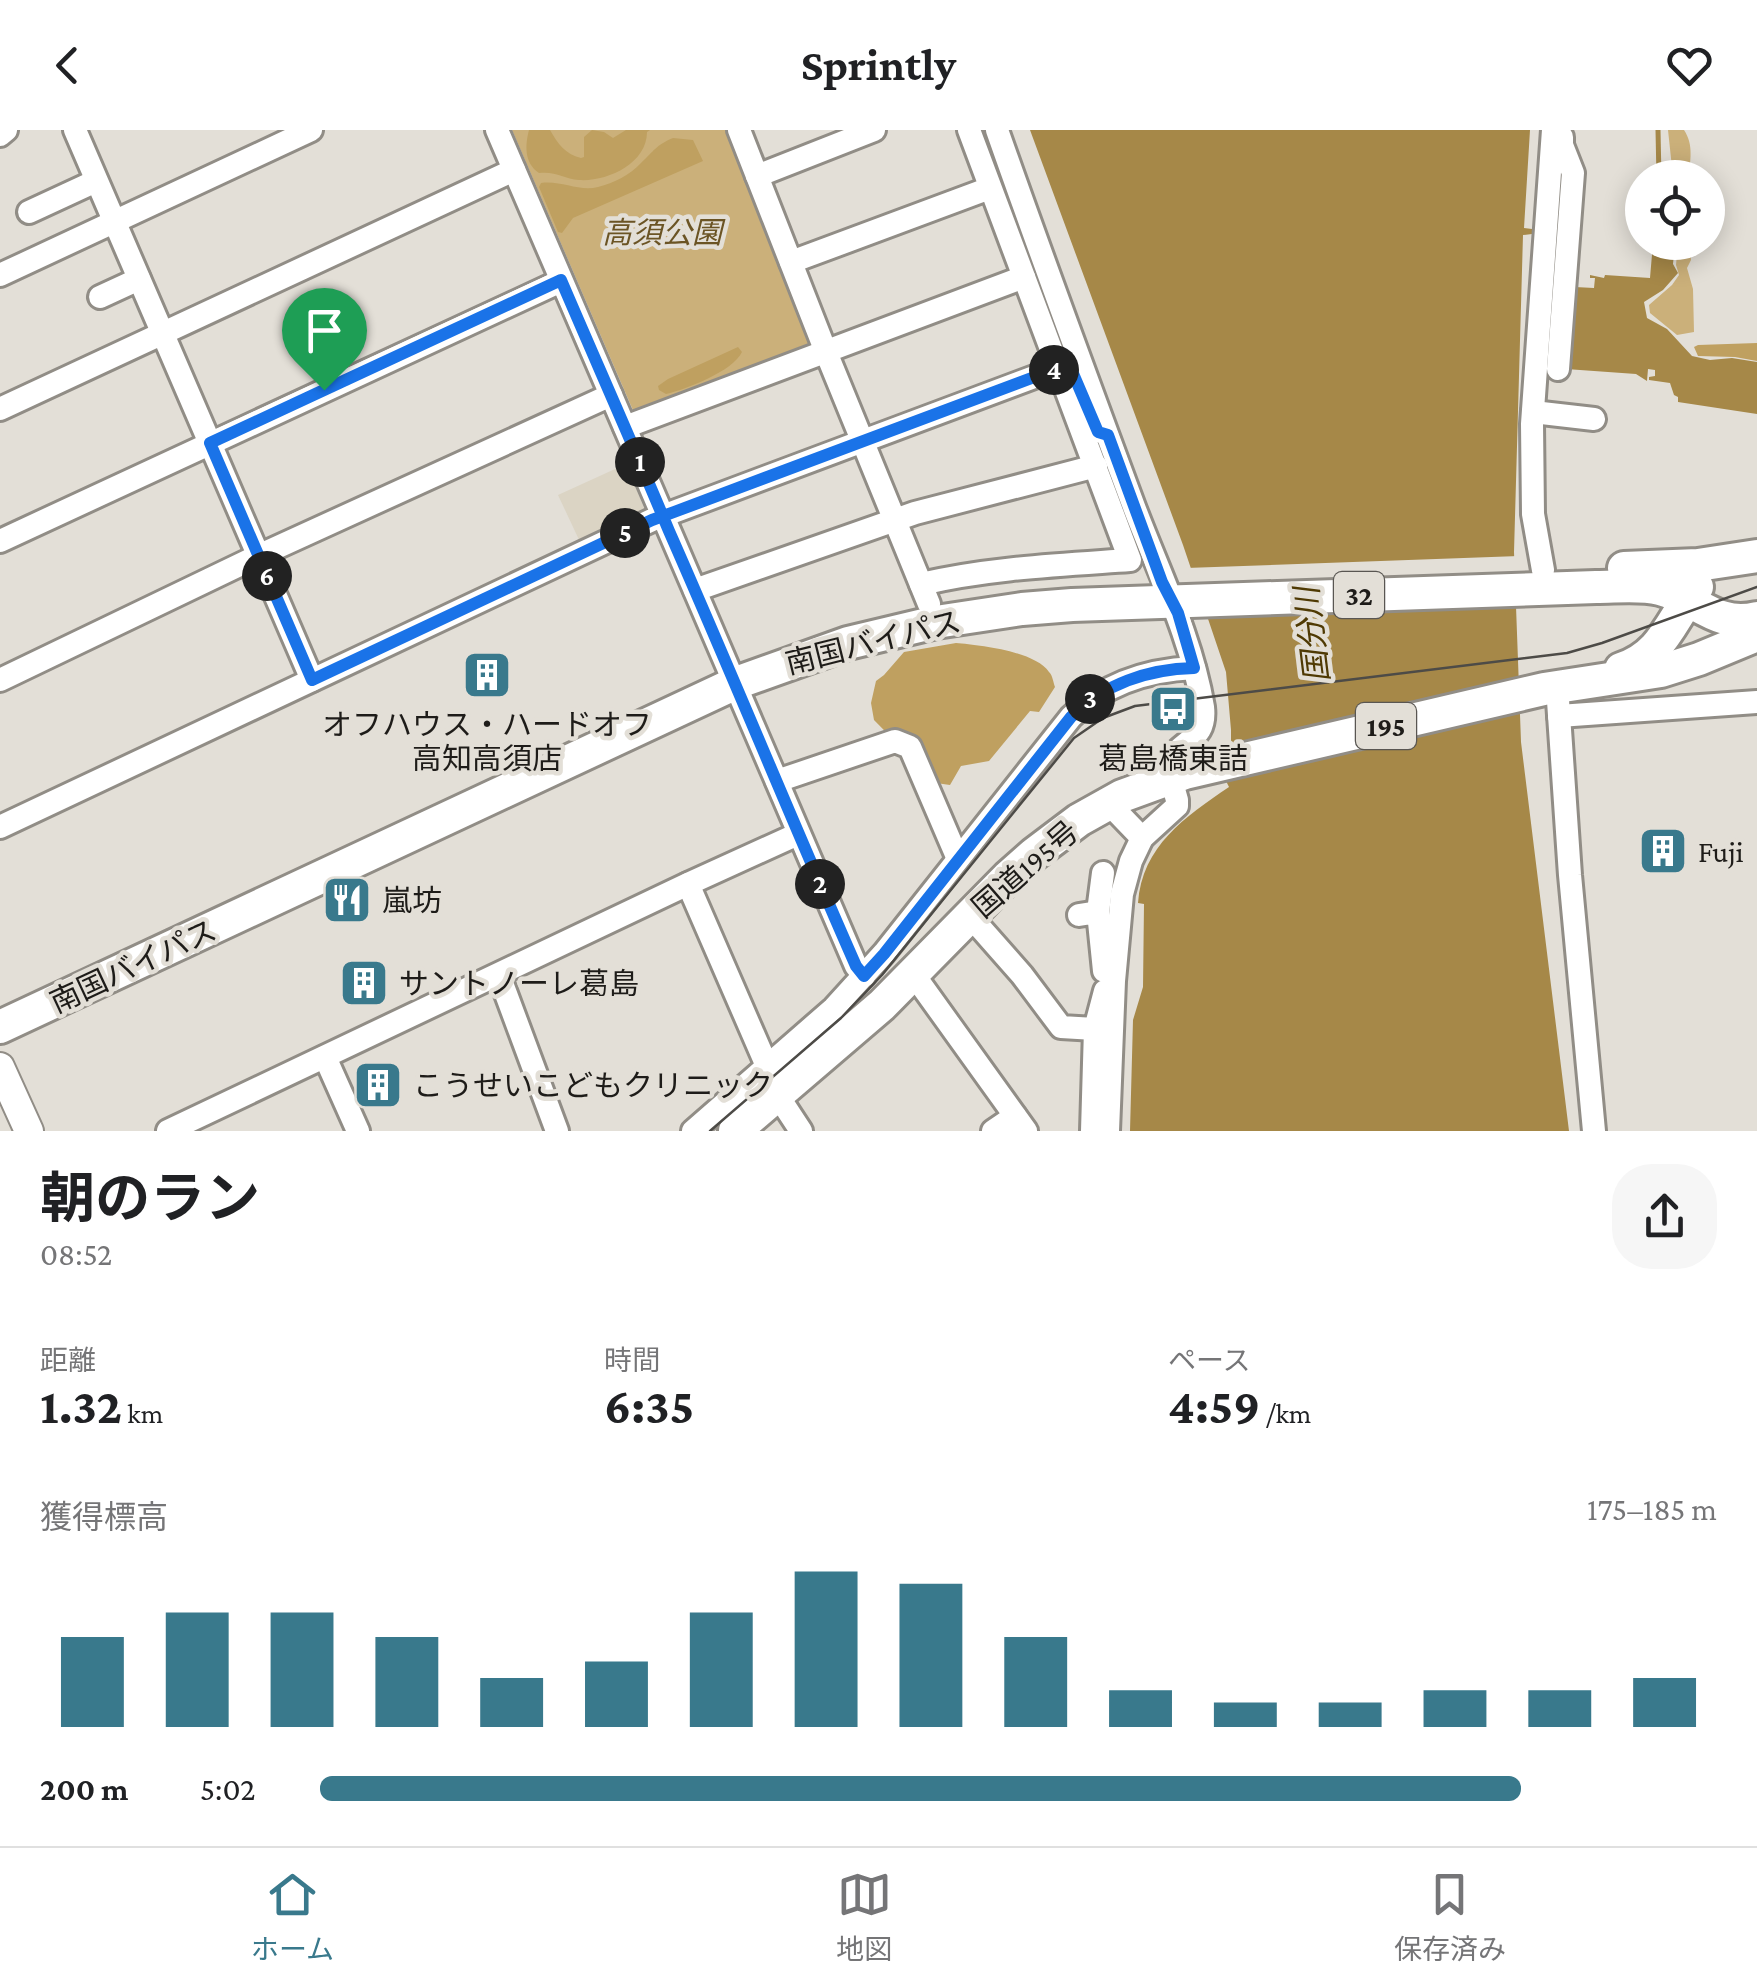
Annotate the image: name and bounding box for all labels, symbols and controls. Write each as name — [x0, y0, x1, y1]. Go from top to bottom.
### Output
icon: back — [40, 38, 95, 93]
icon: heart — [1662, 38, 1717, 93]
text: Sprintly — [801, 40, 956, 90]
map controls — [1625, 160, 1725, 260]
button: locate — [1625, 160, 1725, 260]
park label: 高須公園 — [602, 216, 726, 249]
pin — [282, 288, 367, 391]
icon: arrive — [297, 303, 352, 358]
pin: 4 — [1029, 345, 1079, 395]
text: 4 — [1046, 354, 1062, 385]
pin: 1 — [615, 437, 665, 487]
text: 1 — [635, 446, 645, 477]
pin: 5 — [600, 508, 650, 558]
text: 5 — [618, 517, 632, 548]
pin: 6 — [242, 551, 292, 601]
text: 6 — [259, 560, 275, 591]
road number: 32 — [1334, 572, 1384, 618]
water label: 国分川 — [1288, 582, 1336, 685]
street label: 南国バイパス — [782, 604, 964, 680]
building icon: オフハウス・ハードオフ 高知高須店 — [461, 649, 513, 701]
pin: 3 — [1065, 674, 1115, 724]
text: 3 — [1083, 683, 1097, 714]
bus stop icon: 葛島橋東詰 — [1147, 683, 1199, 735]
road number: 195 — [1356, 703, 1416, 749]
place label: オフハウス・ハードオフ 高知高須店 — [322, 708, 652, 775]
place label: 葛島橋東詰 — [1098, 742, 1248, 775]
street label: 国道195号 — [965, 814, 1085, 924]
building icon: Fuji — [1637, 825, 1689, 877]
place label: Fuji — [1698, 835, 1744, 869]
pin: 2 — [795, 859, 845, 909]
text: 2 — [813, 868, 827, 899]
restaurant icon: 嵐坊 — [321, 874, 373, 926]
place label: 嵐坊 — [382, 884, 442, 917]
street label: 南国バイパス — [45, 913, 221, 1019]
building icon: サントノーレ葛島 — [338, 957, 390, 1009]
place label: サントノーレ葛島 — [399, 967, 639, 1000]
building icon: こうせいこどもクリニック — [352, 1059, 404, 1111]
place label: こうせいこどもクリニック — [413, 1069, 773, 1102]
button: share — [1612, 1164, 1717, 1269]
text: 朝のラン — [40, 1168, 260, 1229]
text: 08:52 — [40, 1236, 112, 1272]
text: 距離 — [40, 1345, 96, 1376]
text: 時間 — [604, 1345, 660, 1376]
text: ペース — [1168, 1345, 1251, 1376]
text: 1.32 — [40, 1378, 122, 1434]
text: 6:35 — [604, 1378, 694, 1434]
text: 4:59 — [1168, 1378, 1260, 1434]
text: km — [122, 1398, 163, 1429]
text: /km — [1260, 1398, 1311, 1429]
text: 175–185 m — [1587, 1491, 1717, 1527]
text: 獲得標高 — [40, 1499, 168, 1535]
text: 200 m — [40, 1771, 128, 1807]
text: 5:02 — [200, 1771, 255, 1807]
tab: ホーム — [251, 1867, 334, 1967]
tab: 地図 — [836, 1867, 892, 1967]
tab: 保存済み — [1394, 1867, 1506, 1967]

